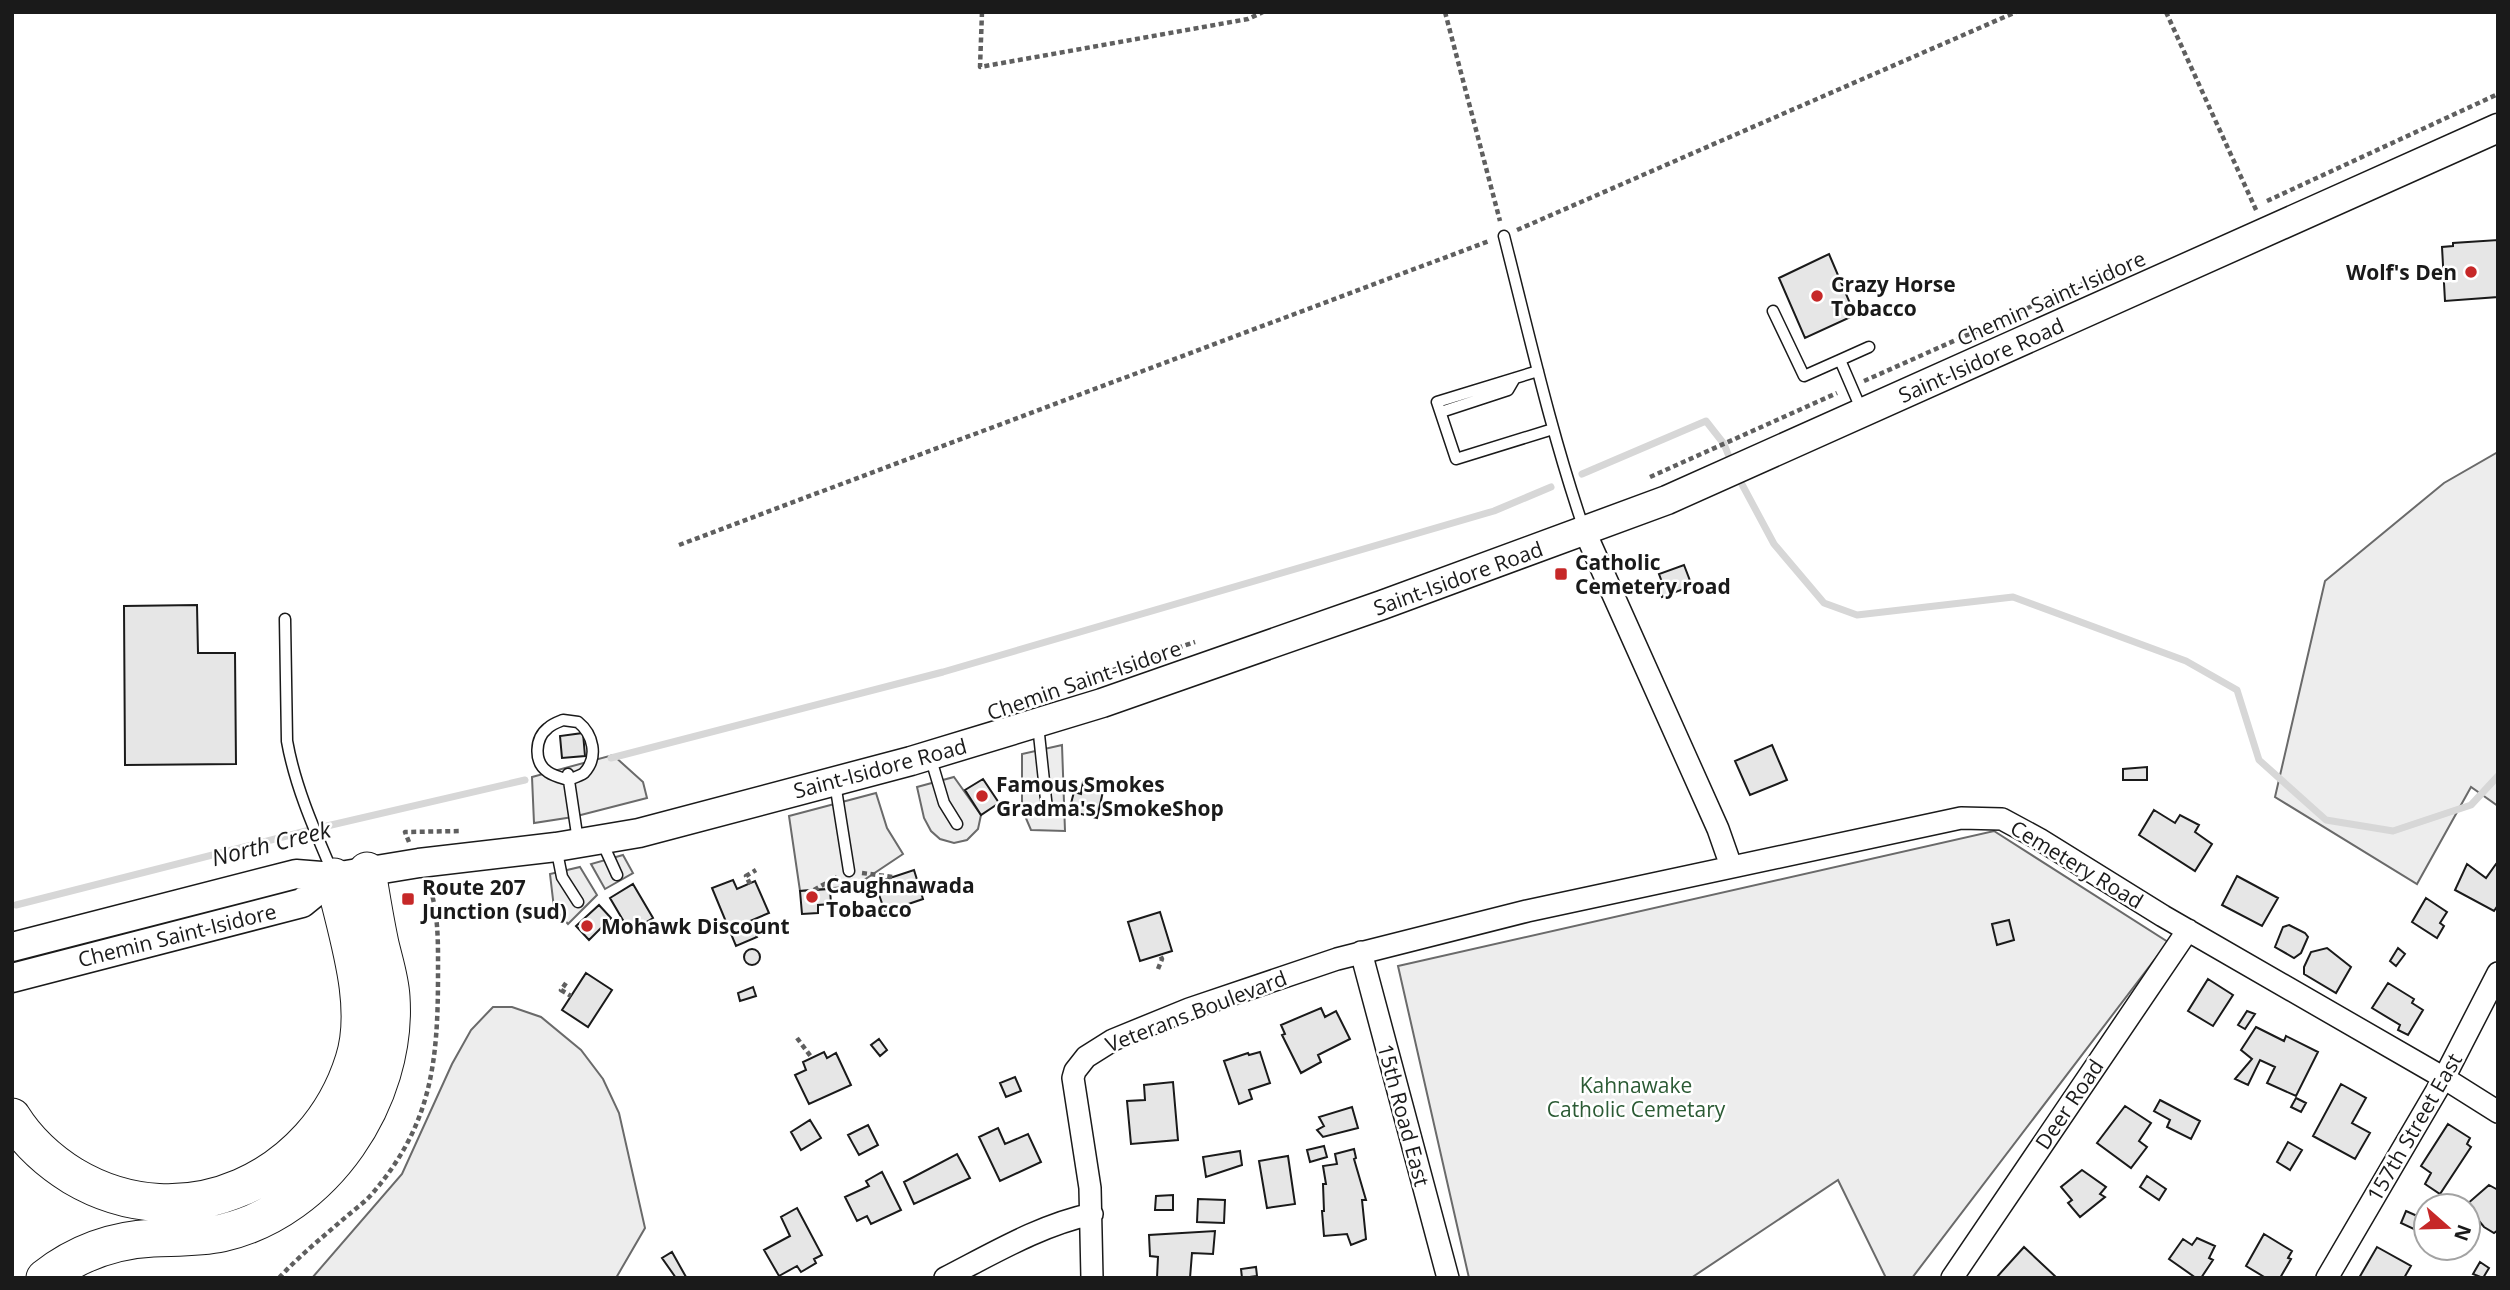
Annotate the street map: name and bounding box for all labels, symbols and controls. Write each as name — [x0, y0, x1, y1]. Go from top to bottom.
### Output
street label: Chemin Saint-Isidore — [1952, 244, 2150, 352]
place label: Wolf's Den — [2346, 258, 2457, 286]
marker: Wolf's Den — [2463, 264, 2479, 280]
place label: Crazy Horse Tobacco — [1831, 270, 1956, 322]
marker: Crazy Horse Tobacco — [1809, 288, 1825, 304]
street label: Saint-Isidore Road — [1894, 311, 2068, 409]
street label: Saint-Isidore Road — [1369, 534, 1547, 622]
place label: Catholic Cemetery road — [1575, 548, 1731, 600]
marker: Catholic Cemetery road — [1553, 566, 1569, 582]
street label: Chemin Saint-Isidore — [983, 634, 1185, 726]
street label: Saint-Isidore Road — [790, 731, 970, 805]
place label: Famous Smokes Gradma's SmokeShop — [996, 770, 1224, 822]
marker: Famous Smokes Gradma's SmokeShop — [974, 788, 990, 804]
water label: North Creek — [208, 813, 335, 873]
street label: Cemetery Road — [2005, 813, 2149, 915]
place label: Caughnawada Tobacco — [826, 871, 975, 923]
place label: Route 207 Junction (sud) — [420, 873, 567, 925]
marker: Caughnawada Tobacco — [804, 889, 820, 905]
marker: Route 207 Junction (sud) — [400, 891, 416, 907]
street label: Chemin Saint-Isidore — [75, 897, 279, 973]
place label: Mohawk Discount — [601, 912, 790, 940]
marker: Mohawk Discount — [579, 918, 595, 934]
street label: Veterans Boulevard — [1101, 964, 1291, 1058]
street label: 15th Road East — [1372, 1041, 1436, 1189]
street label: 157th Street East — [2360, 1048, 2468, 1206]
street label: Deer Road — [2029, 1053, 2109, 1155]
park label: Kahnawake Catholic Cemetary — [1547, 1071, 1726, 1123]
north arrow — [2412, 1192, 2482, 1262]
text: N — [2448, 1221, 2478, 1245]

